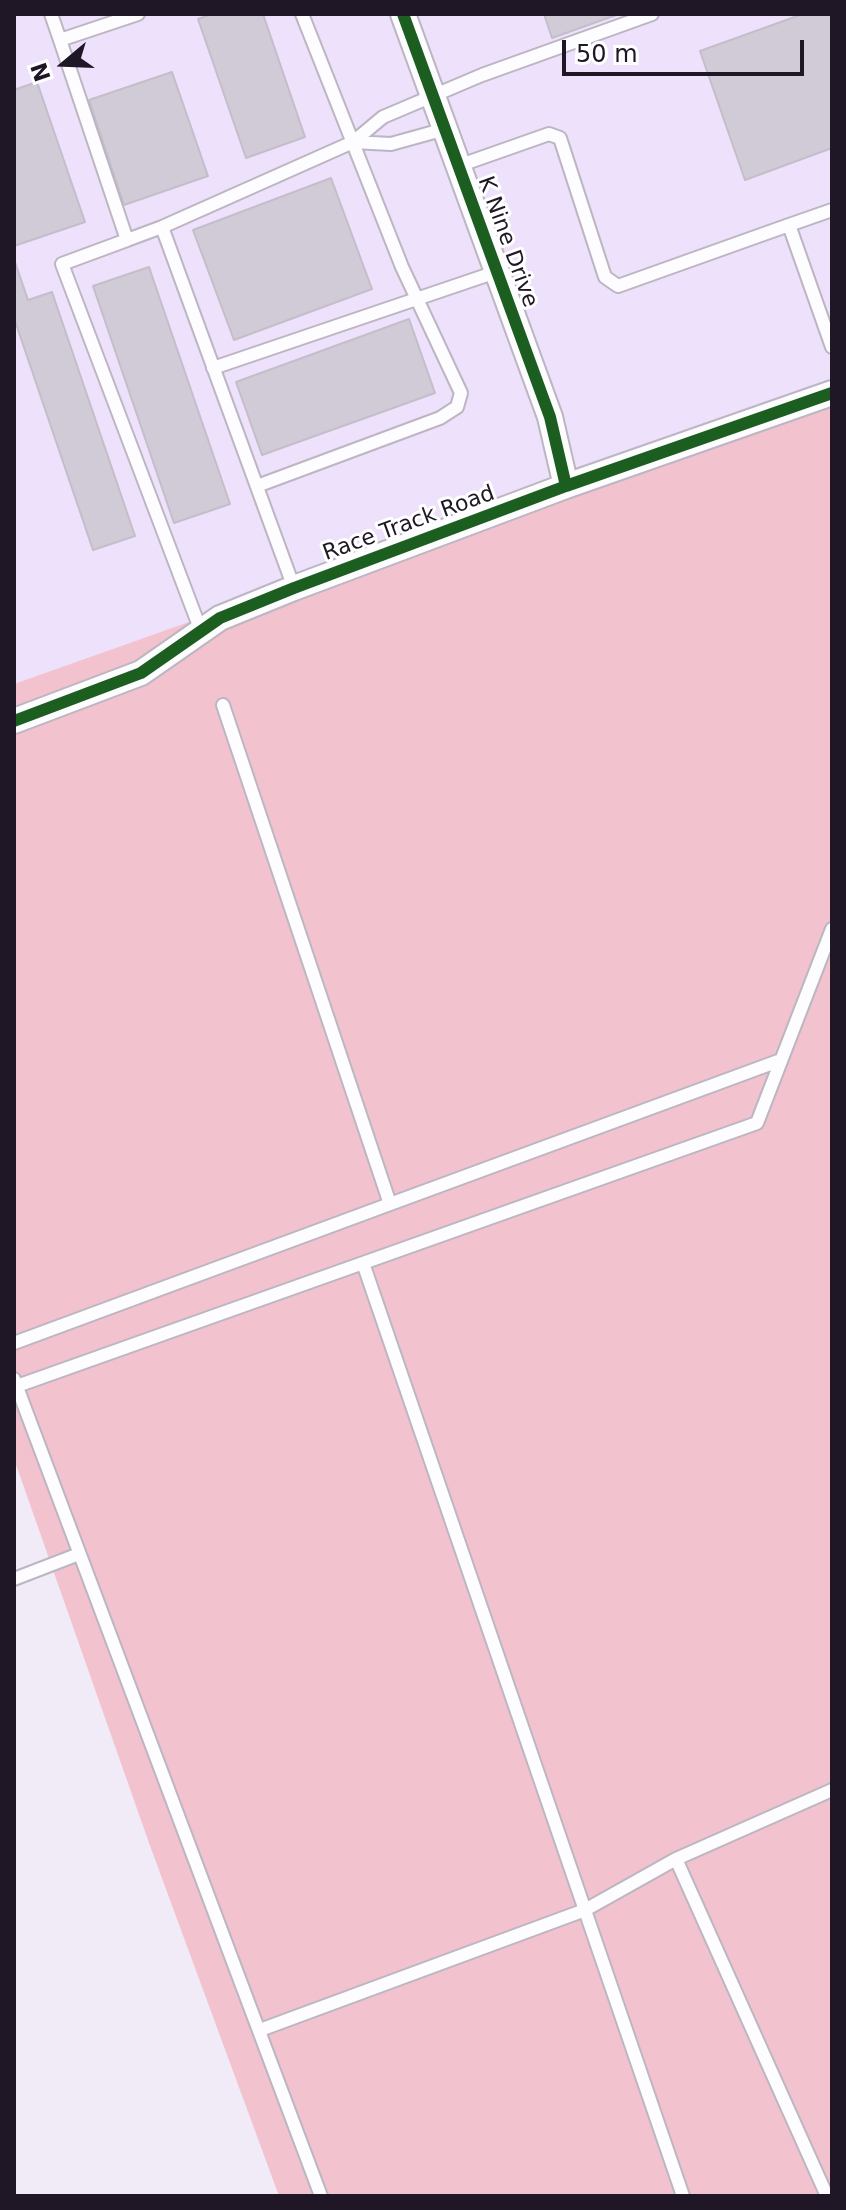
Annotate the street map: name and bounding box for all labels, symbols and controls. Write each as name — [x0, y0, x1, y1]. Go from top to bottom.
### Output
north arrow — [24, 24, 104, 104]
scale bar — [566, 24, 808, 74]
text: 50 m — [576, 40, 638, 68]
text: N — [26, 59, 56, 85]
street label: K Nine Drive — [471, 173, 543, 311]
street label: Race Track Road — [320, 481, 498, 567]

